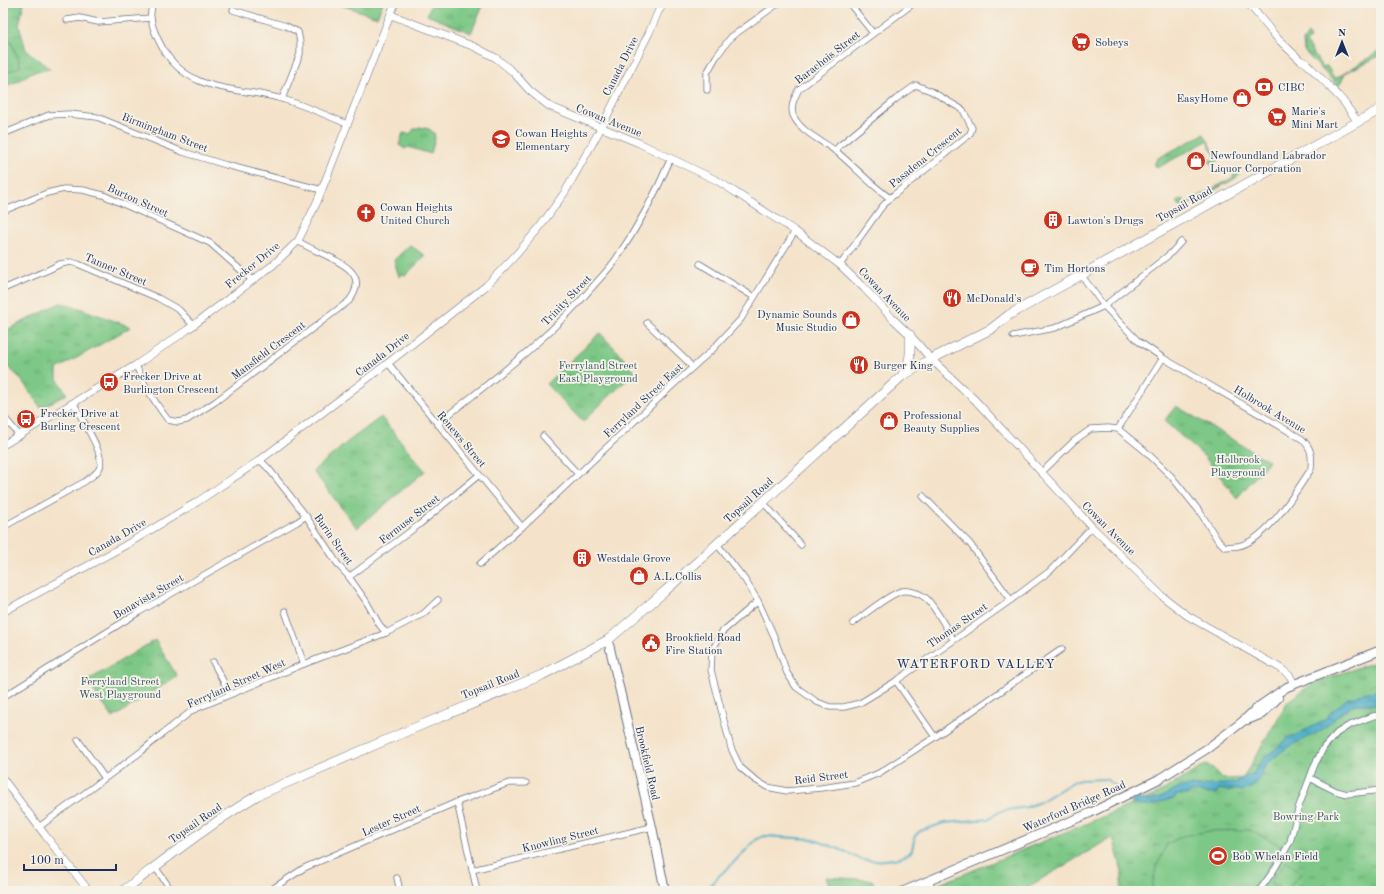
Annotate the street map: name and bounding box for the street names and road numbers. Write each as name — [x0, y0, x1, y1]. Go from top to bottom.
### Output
street label: Barachois Street — [793, 29, 863, 87]
street label: Canada Drive — [602, 35, 641, 98]
street label: Cowan Avenue — [574, 103, 643, 140]
street label: Birmingham Street — [120, 112, 209, 155]
street label: Pasadena Crescent — [888, 126, 964, 191]
street label: Burton Street — [105, 183, 170, 220]
street label: Topsail Road — [1155, 185, 1215, 225]
street label: Frecker Drive — [224, 241, 282, 291]
street label: Tanner Street — [83, 252, 148, 288]
street label: Cowan Avenue — [856, 266, 912, 324]
street label: Trinity Street — [540, 273, 594, 329]
street label: Mansfield Crescent — [230, 320, 308, 382]
street label: Canada Drive — [354, 331, 412, 379]
street label: Ferryland Street East — [602, 362, 686, 440]
street label: Holbrook Avenue — [1231, 384, 1307, 436]
street label: Renews Street — [434, 410, 487, 470]
street label: Topsail Road — [722, 476, 776, 526]
street label: Fermuse Street — [378, 493, 442, 547]
street label: Cowan Avenue — [1079, 500, 1137, 558]
street label: Burin Street — [311, 512, 354, 567]
street label: Canada Drive — [87, 517, 149, 559]
street label: Bonavista Street — [112, 573, 186, 622]
street label: Thomas Street — [926, 601, 990, 651]
street label: Ferryland Street West — [186, 658, 288, 711]
street label: Topsail Road — [460, 669, 522, 702]
street label: Brookfield Road — [633, 725, 660, 802]
street label: Reid Street — [794, 770, 849, 787]
street label: Waterford Bridge Road — [1021, 780, 1128, 835]
street label: Topsail Road — [167, 802, 225, 847]
street label: Lester Street — [361, 804, 423, 839]
street label: Knowling Street — [521, 826, 600, 855]

